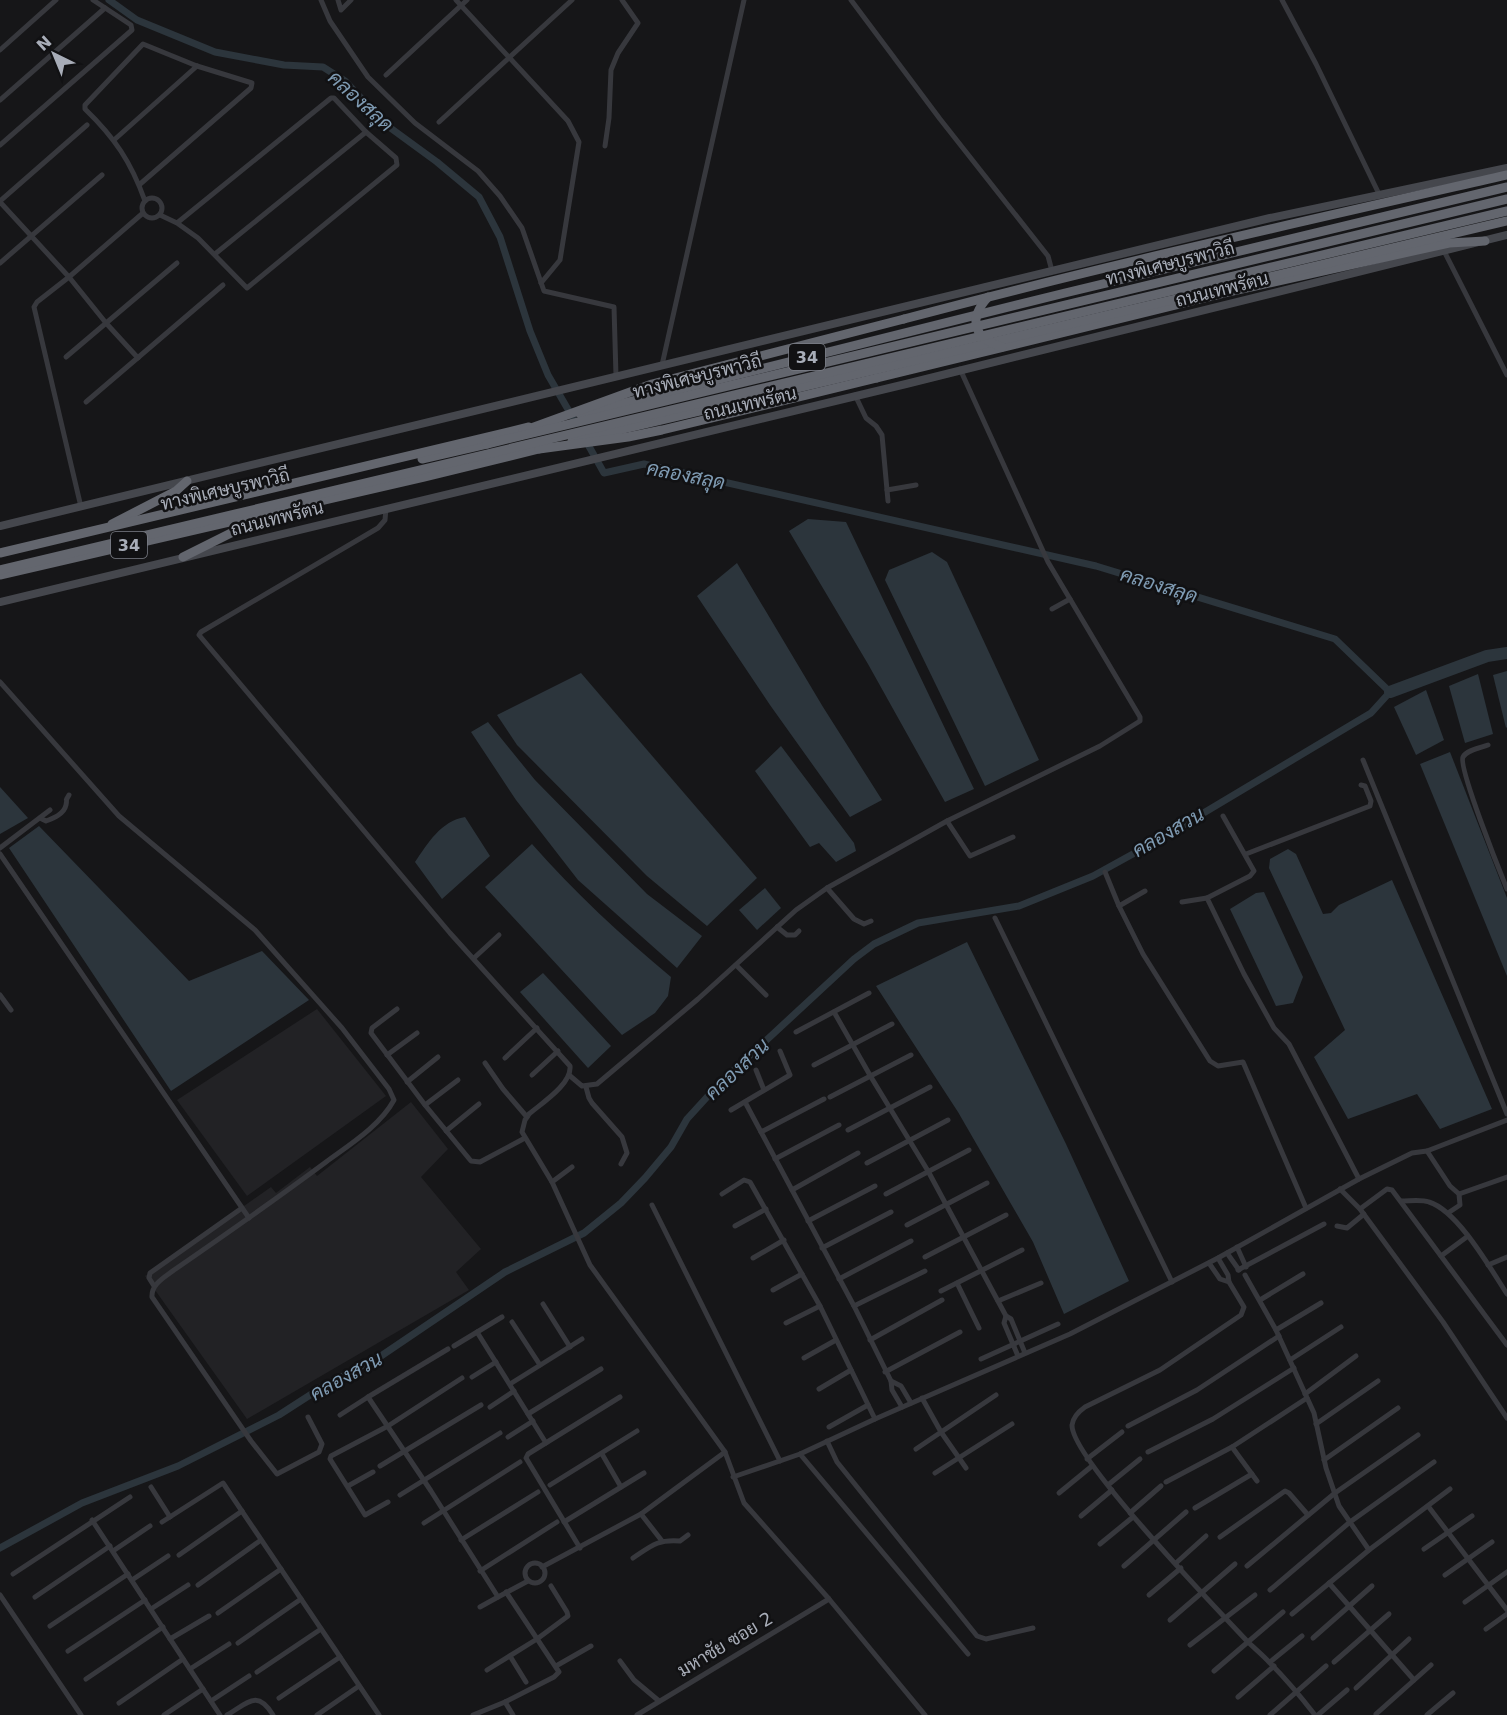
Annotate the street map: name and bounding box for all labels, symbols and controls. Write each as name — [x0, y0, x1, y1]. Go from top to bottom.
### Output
north arrow — [24, 24, 84, 84]
text: N — [33, 32, 55, 55]
water label: คลองสลุด — [322, 65, 399, 138]
street label: ทางพิเศษบูรพาวิถี — [1103, 235, 1237, 292]
street label: ถนนเทพรัตน — [1173, 267, 1271, 311]
road number: 34 — [789, 344, 825, 370]
street label: ทางพิเศษบูรพาวิถี — [630, 348, 764, 405]
street label: ถนนเทพรัตน — [701, 382, 799, 424]
water label: คลองสลุด — [644, 456, 727, 496]
street label: ทางพิเศษบูรพาวิถี — [158, 462, 292, 517]
street label: ถนนเทพรัตน — [228, 496, 326, 540]
road number: 34 — [111, 532, 147, 558]
water label: คลองสลุด — [1117, 562, 1201, 610]
water label: คลองสวน — [1128, 802, 1208, 862]
water label: คลองสวน — [700, 1033, 774, 1105]
water label: คลองสวน — [306, 1346, 387, 1406]
street label: มหาชัย ซอย 2 — [674, 1607, 776, 1681]

